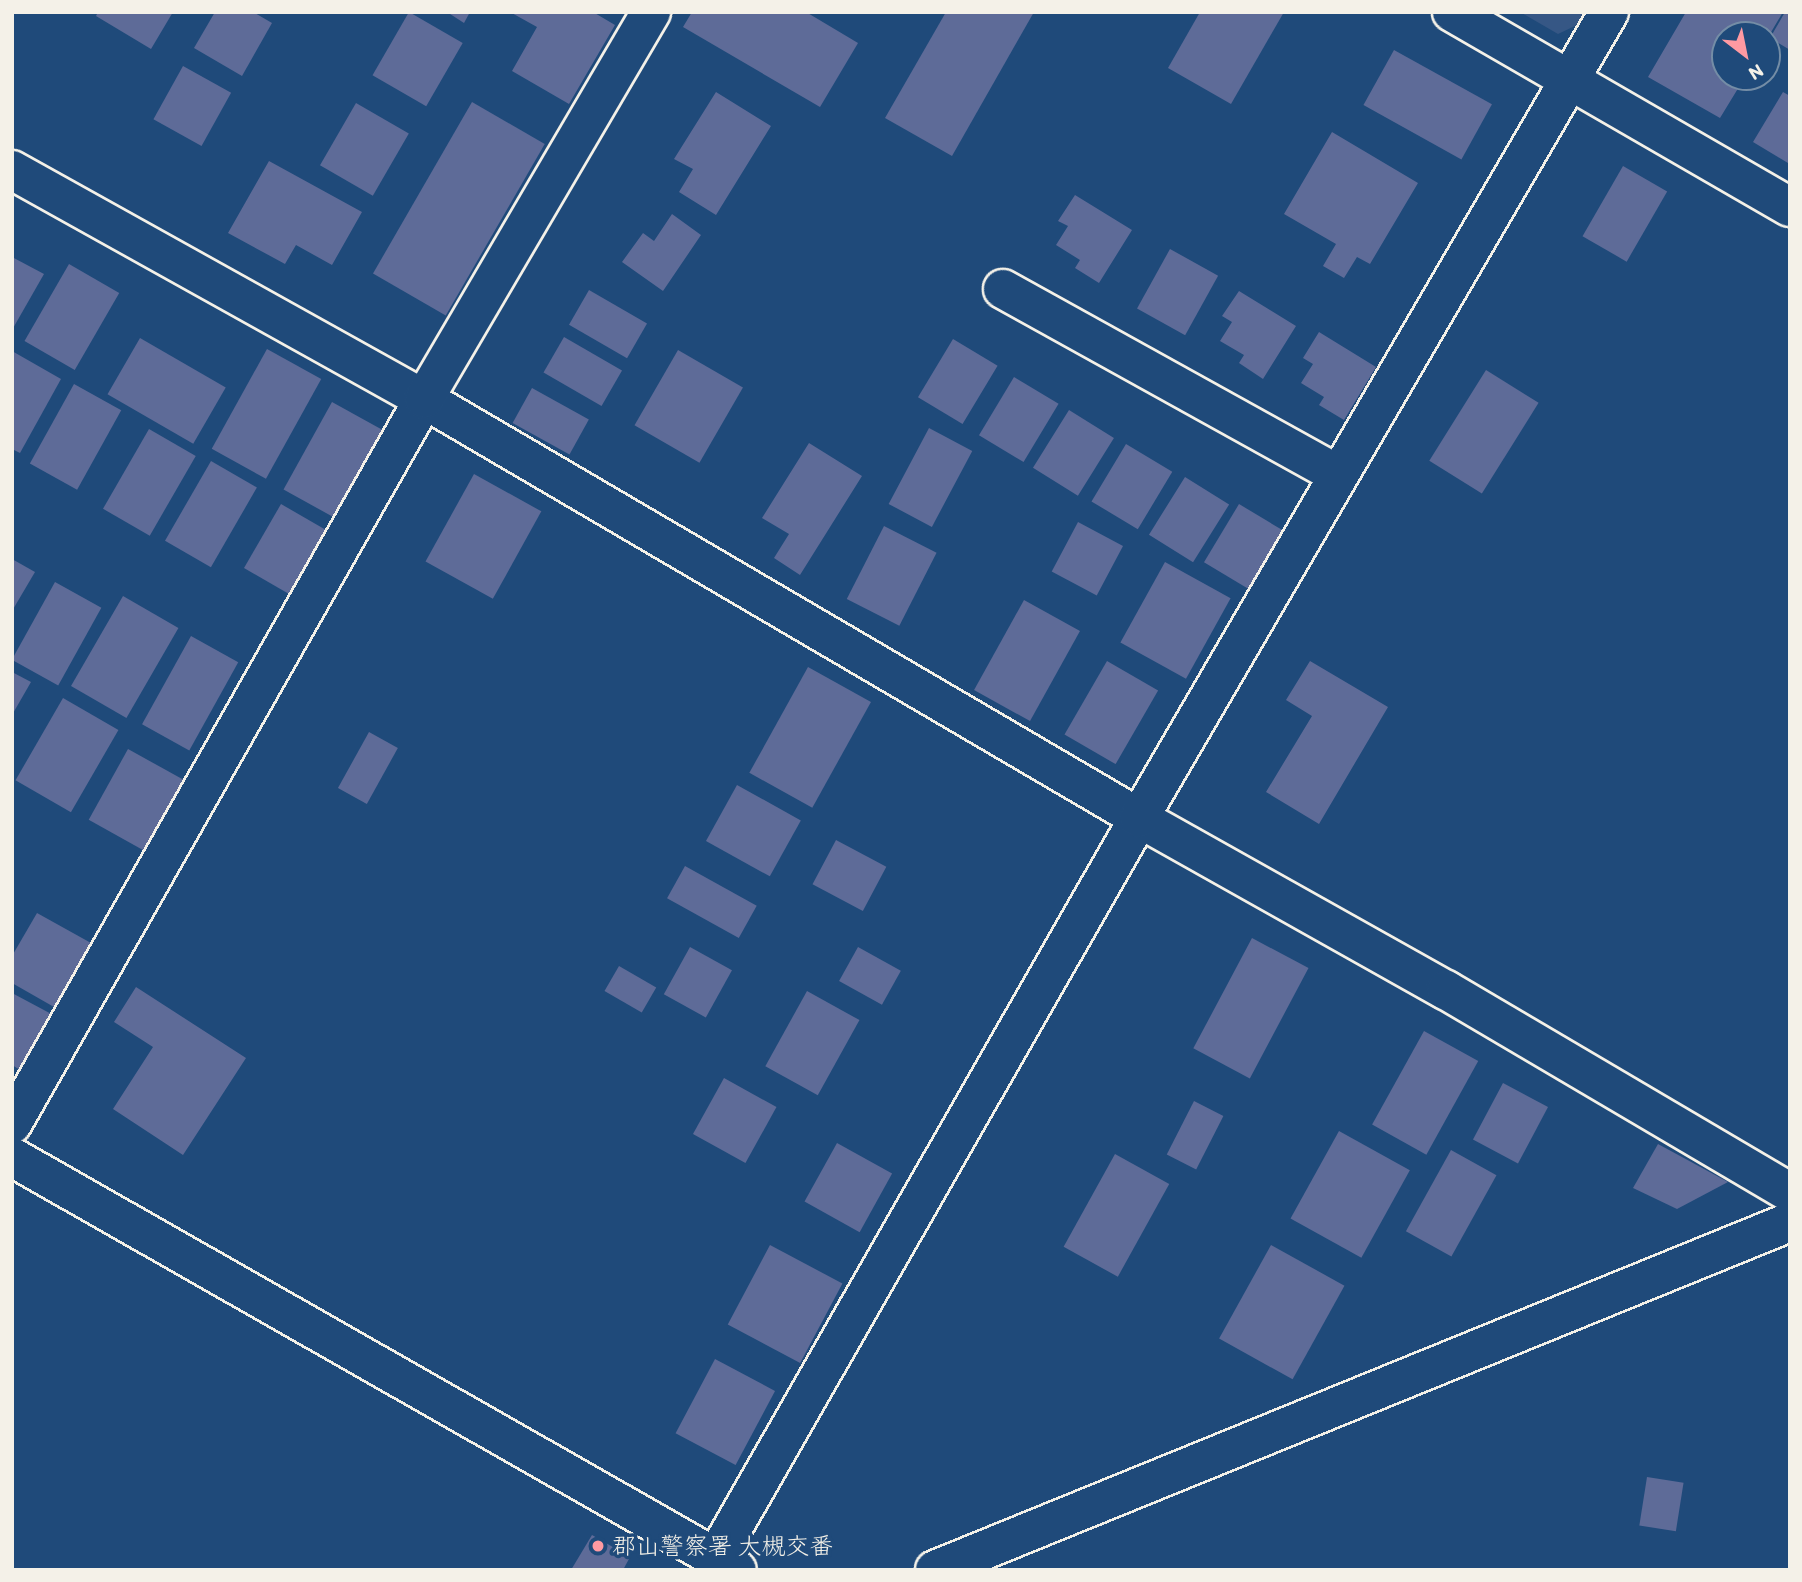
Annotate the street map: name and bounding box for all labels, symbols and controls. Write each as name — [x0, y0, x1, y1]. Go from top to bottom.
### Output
north arrow — [1711, 21, 1781, 91]
text: N — [1745, 59, 1768, 86]
place label: 郡山警察署 大槻交番 — [612, 1532, 833, 1560]
marker: 郡山警察署 大槻交番 — [590, 1538, 606, 1554]

